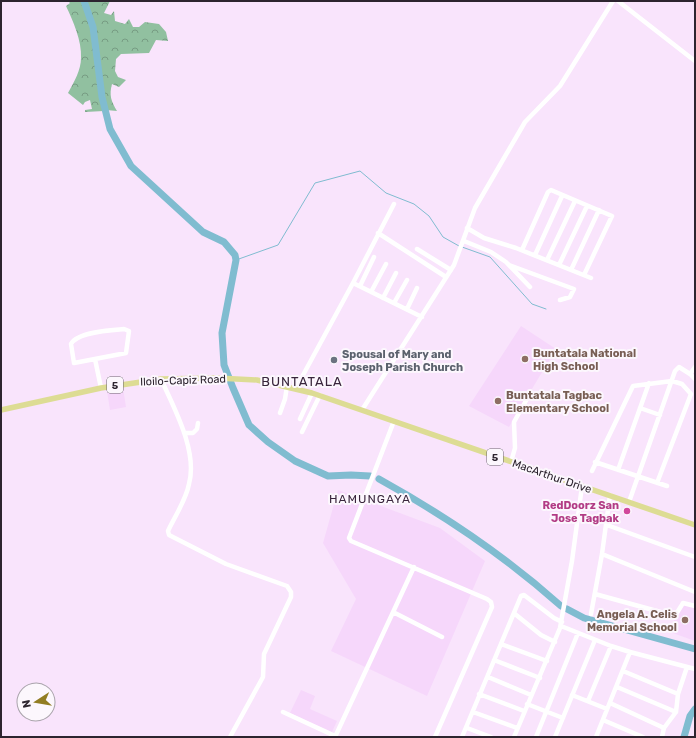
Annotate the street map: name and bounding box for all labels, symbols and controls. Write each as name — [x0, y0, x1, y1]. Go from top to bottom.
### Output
place label: Buntatala National High School — [533, 347, 636, 373]
place label: Spousal of Mary and Joseph Parish Church — [342, 348, 463, 374]
marker: Buntatala National High School — [520, 354, 530, 364]
marker: Spousal of Mary and Joseph Parish Church — [329, 355, 339, 365]
street label: Iloilo-Capiz Road — [140, 373, 226, 388]
district label: BUNTATALA — [261, 374, 343, 389]
road number: 5 — [107, 377, 123, 393]
place label: Buntatala Tagbac Elementary School — [506, 389, 609, 415]
marker: Buntatala Tagbac Elementary School — [493, 396, 503, 406]
road number: 5 — [487, 449, 503, 465]
street label: MacArthur Drive — [510, 457, 593, 496]
district label: HAMUNGAYA — [329, 492, 411, 506]
place label: RedDoorz San Jose Tagbak — [542, 499, 620, 525]
marker: RedDoorz San Jose Tagbak — [622, 506, 632, 516]
place label: Angela A. Celis Memorial School — [587, 608, 677, 634]
marker: Angela A. Celis Memorial School — [680, 615, 690, 625]
north arrow — [16, 682, 56, 722]
text: N — [20, 699, 34, 709]

